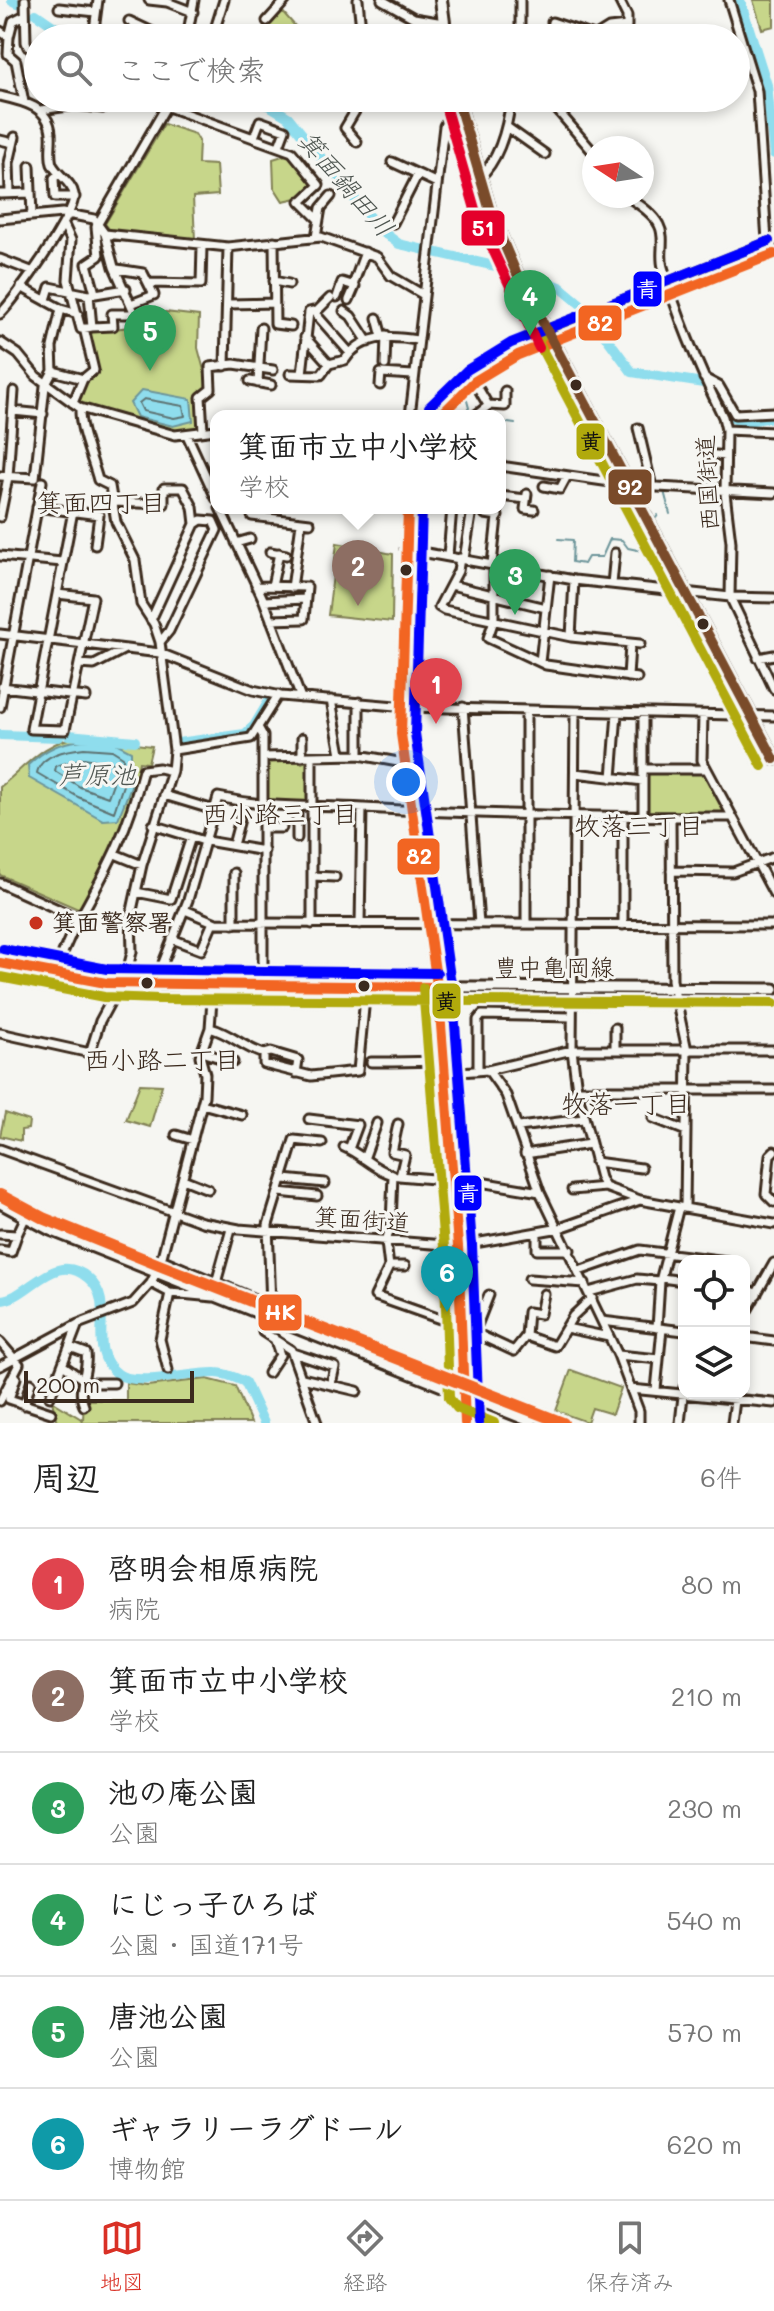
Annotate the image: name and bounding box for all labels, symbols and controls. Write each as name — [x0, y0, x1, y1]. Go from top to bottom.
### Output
search box — [24, 24, 750, 112]
icon: search — [52, 46, 96, 90]
text: ここで検索 — [116, 49, 266, 89]
water label: 箕面鍋田川 — [291, 123, 402, 244]
north arrow — [582, 136, 654, 208]
line badge: 51 — [460, 209, 506, 247]
text: 51 — [472, 213, 494, 242]
pin: 4 — [504, 270, 556, 336]
line badge: 青 — [632, 270, 663, 308]
text: 青 — [636, 274, 658, 303]
line badge: 82 — [577, 304, 623, 342]
pin: 5 — [124, 305, 176, 371]
text: 82 — [587, 308, 613, 337]
unlabelled marker — [568, 377, 584, 393]
popup — [210, 410, 506, 514]
line badge: 黄 — [575, 422, 606, 461]
text: 箕面市立中小学校 — [238, 425, 478, 465]
text: 黄 — [580, 426, 602, 455]
street label: 西国街道 — [689, 434, 724, 532]
line badge: 92 — [607, 468, 653, 506]
text: 学校 — [238, 469, 290, 503]
text: 92 — [617, 472, 643, 501]
district label: 箕面四丁目 — [36, 485, 166, 519]
pin: 2 — [332, 540, 384, 606]
pin: 3 — [489, 549, 541, 615]
unlabelled marker — [398, 562, 414, 578]
unlabelled marker — [695, 616, 711, 632]
pin: 1 — [410, 658, 462, 724]
water label: 芦原池 — [58, 757, 137, 791]
your location — [386, 762, 426, 802]
district label: 西小路三丁目 — [202, 796, 358, 830]
district label: 牧落三丁目 — [574, 808, 704, 842]
line badge: 82 — [396, 837, 441, 876]
text: 82 — [406, 841, 432, 870]
place label: 箕面警察署 — [52, 906, 172, 937]
marker: 箕面警察署 — [27, 914, 45, 932]
street label: 豊中亀岡線 — [494, 951, 614, 982]
unlabelled marker — [139, 975, 155, 991]
unlabelled marker — [356, 978, 372, 994]
line badge: 黄 — [431, 982, 462, 1020]
text: 黄 — [435, 986, 457, 1015]
district label: 西小路二丁目 — [84, 1042, 240, 1076]
district label: 牧落一丁目 — [561, 1086, 691, 1120]
line badge: 青 — [453, 1174, 483, 1212]
text: 青 — [457, 1178, 479, 1207]
street label: 箕面街道 — [313, 1200, 411, 1237]
pin: 6 — [421, 1246, 473, 1312]
map controls — [678, 1255, 750, 1399]
button: locate — [678, 1255, 750, 1327]
line badge: HK — [257, 1293, 303, 1332]
text: HK — [264, 1297, 296, 1326]
button: layers — [678, 1327, 750, 1399]
scale bar — [24, 1367, 194, 1403]
text: 200 m — [36, 1370, 100, 1399]
text: 周辺 — [32, 1454, 100, 1499]
text: 6件 — [700, 1460, 742, 1494]
text: 啓明会相原病院 — [108, 1547, 318, 1587]
text: 1 — [52, 1567, 64, 1601]
text: 80 m — [681, 1567, 742, 1601]
text: 病院 — [108, 1591, 160, 1625]
text: 箕面市立中小学校 — [108, 1659, 348, 1699]
text: 2 — [51, 1679, 65, 1713]
text: 210 m — [671, 1679, 742, 1713]
text: 学校 — [108, 1703, 160, 1737]
text: 池の庵公園 — [108, 1771, 258, 1811]
text: 3 — [50, 1791, 66, 1825]
text: 230 m — [667, 1791, 742, 1825]
text: 公園 — [108, 1815, 160, 1849]
text: にじっ子ひろば — [108, 1883, 318, 1923]
text: 4 — [50, 1903, 66, 1937]
text: 540 m — [666, 1903, 742, 1937]
text: 公園 · 国道171号 — [108, 1927, 304, 1961]
text: 唐池公園 — [108, 1995, 228, 2035]
text: 5 — [50, 2015, 66, 2049]
text: 570 m — [667, 2015, 742, 2049]
text: 公園 — [108, 2039, 160, 2073]
text: ギャラリーラグドール — [108, 2107, 404, 2147]
text: 6 — [50, 2127, 66, 2161]
text: 620 m — [667, 2127, 742, 2161]
text: 博物館 — [108, 2151, 186, 2185]
tab: 地図 — [100, 2216, 144, 2296]
tab: 経路 — [343, 2216, 387, 2296]
tab: 保存済み — [586, 2216, 674, 2296]

